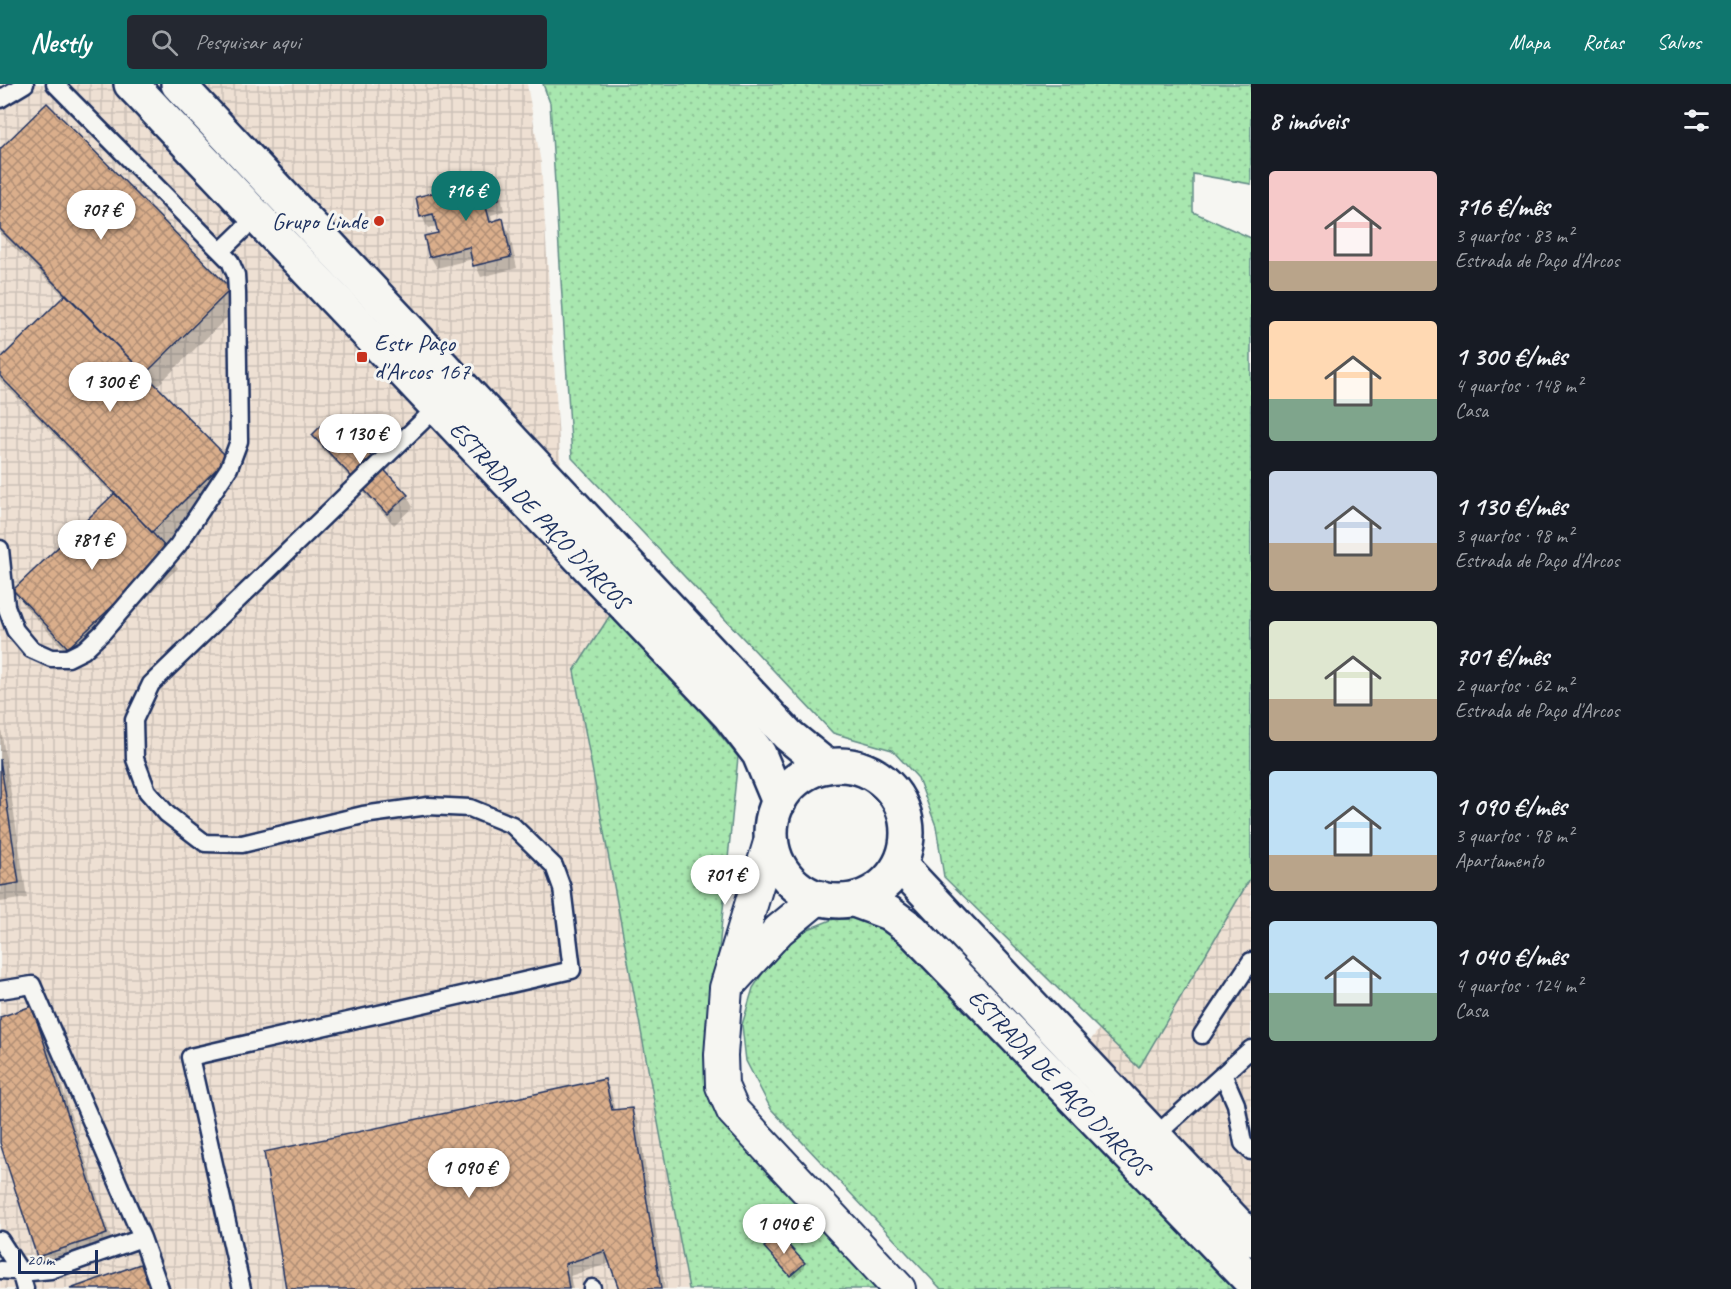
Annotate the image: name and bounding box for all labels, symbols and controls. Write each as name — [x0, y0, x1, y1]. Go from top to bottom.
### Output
search box — [127, 15, 547, 69]
text: Nestly — [30, 25, 91, 60]
icon: search — [148, 26, 181, 59]
text: Pesquisar aqui — [196, 28, 300, 56]
text: Mapa — [1509, 29, 1550, 55]
text: Rotas — [1583, 29, 1624, 55]
text: Salvos — [1657, 29, 1701, 55]
text: 8 imóveis — [1269, 104, 1348, 137]
icon: filters — [1680, 104, 1713, 137]
pin: 716 € — [424, 171, 508, 222]
text: 716 € — [445, 178, 487, 203]
pin: 707 € — [59, 190, 143, 241]
text: 716 €/mês — [1455, 190, 1549, 223]
icon: home — [1317, 195, 1389, 267]
text: 707 € — [81, 197, 121, 222]
place label: Grupo Linde — [272, 206, 369, 236]
marker: Grupo Linde — [372, 214, 386, 228]
text: 3 quartos · 83 m² — [1455, 223, 1573, 248]
text: Estrada de Paço d'Arcos — [1455, 248, 1619, 273]
place label: Estr Paço d'Arcos 167 — [374, 328, 471, 386]
text: 1 300 €/mês — [1455, 340, 1567, 373]
icon: home — [1317, 345, 1389, 417]
marker: Estr Paço d'Arcos 167 — [355, 350, 369, 364]
pin: 1 300 € — [55, 362, 165, 413]
text: 1 300 € — [83, 369, 137, 394]
text: 4 quartos · 148 m² — [1455, 373, 1582, 398]
text: Casa — [1455, 398, 1488, 423]
pin: 1 130 € — [305, 414, 415, 465]
street label: ESTRADA DE PAÇO D'ARCOS — [443, 414, 638, 618]
text: 1 130 € — [333, 421, 387, 446]
text: 1 130 €/mês — [1455, 490, 1567, 523]
icon: home — [1317, 495, 1389, 567]
pin: 781 € — [50, 520, 134, 571]
text: 3 quartos · 98 m² — [1455, 523, 1573, 548]
text: 781 € — [72, 527, 112, 552]
text: Estrada de Paço d'Arcos — [1455, 548, 1619, 573]
text: 701 €/mês — [1455, 640, 1549, 673]
icon: home — [1317, 645, 1389, 717]
text: 2 quartos · 62 m² — [1455, 673, 1573, 698]
text: Estrada de Paço d'Arcos — [1455, 698, 1619, 723]
text: 1 090 €/mês — [1455, 790, 1567, 823]
icon: home — [1317, 795, 1389, 867]
text: 3 quartos · 98 m² — [1455, 823, 1573, 848]
text: Apartamento — [1455, 848, 1544, 873]
pin: 701 € — [683, 855, 767, 906]
text: 701 € — [705, 862, 745, 887]
text: 1 040 €/mês — [1455, 940, 1567, 973]
icon: home — [1317, 945, 1389, 1017]
text: 4 quartos · 124 m² — [1455, 973, 1582, 998]
street label: ESTRADA DE PAÇO D'ARCOS — [962, 983, 1159, 1185]
text: Casa — [1455, 998, 1488, 1023]
pin: 1 090 € — [414, 1148, 524, 1199]
text: 1 090 € — [442, 1155, 496, 1180]
pin: 1 040 € — [729, 1204, 839, 1255]
text: 1 040 € — [757, 1211, 811, 1236]
scale bar — [18, 1247, 98, 1274]
text: 20 m — [27, 1250, 54, 1270]

